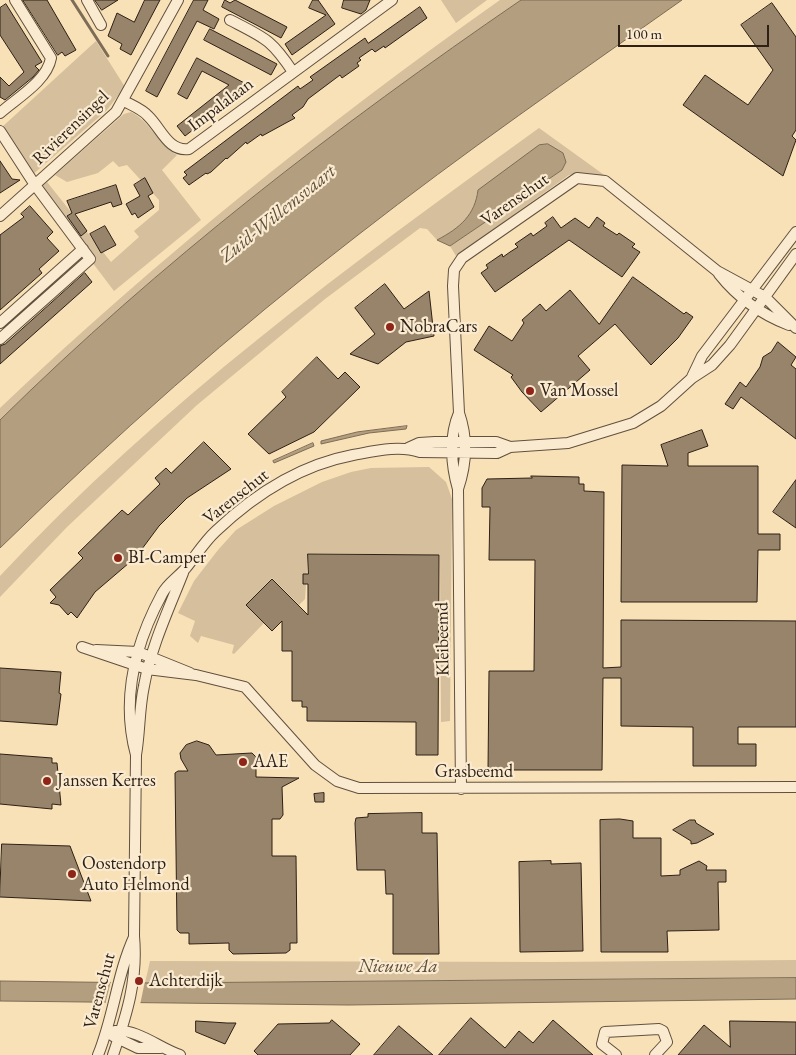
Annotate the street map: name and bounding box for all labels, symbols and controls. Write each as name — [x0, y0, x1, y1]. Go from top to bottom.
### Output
scale bar — [621, 15, 772, 47]
text: 100 m — [626, 24, 662, 43]
street label: Impalalaan — [184, 74, 258, 136]
street label: Rivierensingel — [28, 86, 114, 170]
water label: Zuid-Willemsvaart — [216, 160, 340, 268]
street label: Varenschut — [477, 169, 553, 231]
place label: NobraCars — [400, 316, 477, 338]
marker: NobraCars — [384, 321, 396, 333]
place label: Van Mossel — [540, 380, 618, 402]
marker: Van Mossel — [524, 385, 536, 397]
street label: Varenschut — [199, 465, 273, 529]
place label: BI-Camper — [128, 547, 206, 569]
marker: BI-Camper — [112, 552, 124, 564]
street label: Kleibeemd — [432, 602, 454, 676]
place label: AAE — [253, 751, 288, 773]
marker: AAE — [237, 756, 249, 768]
street label: Grasbeemd — [435, 761, 513, 783]
place label: Janssen Kerres — [57, 770, 156, 792]
marker: Janssen Kerres — [41, 775, 53, 787]
place label: Oostendorp Auto Helmond — [82, 853, 190, 896]
marker: Oostendorp Auto Helmond — [66, 868, 78, 880]
street label: Varenschut — [80, 951, 120, 1031]
water label: Nieuwe Aa — [358, 956, 438, 978]
place label: Achterdijk — [149, 970, 223, 992]
marker: Achterdijk — [133, 975, 145, 987]

